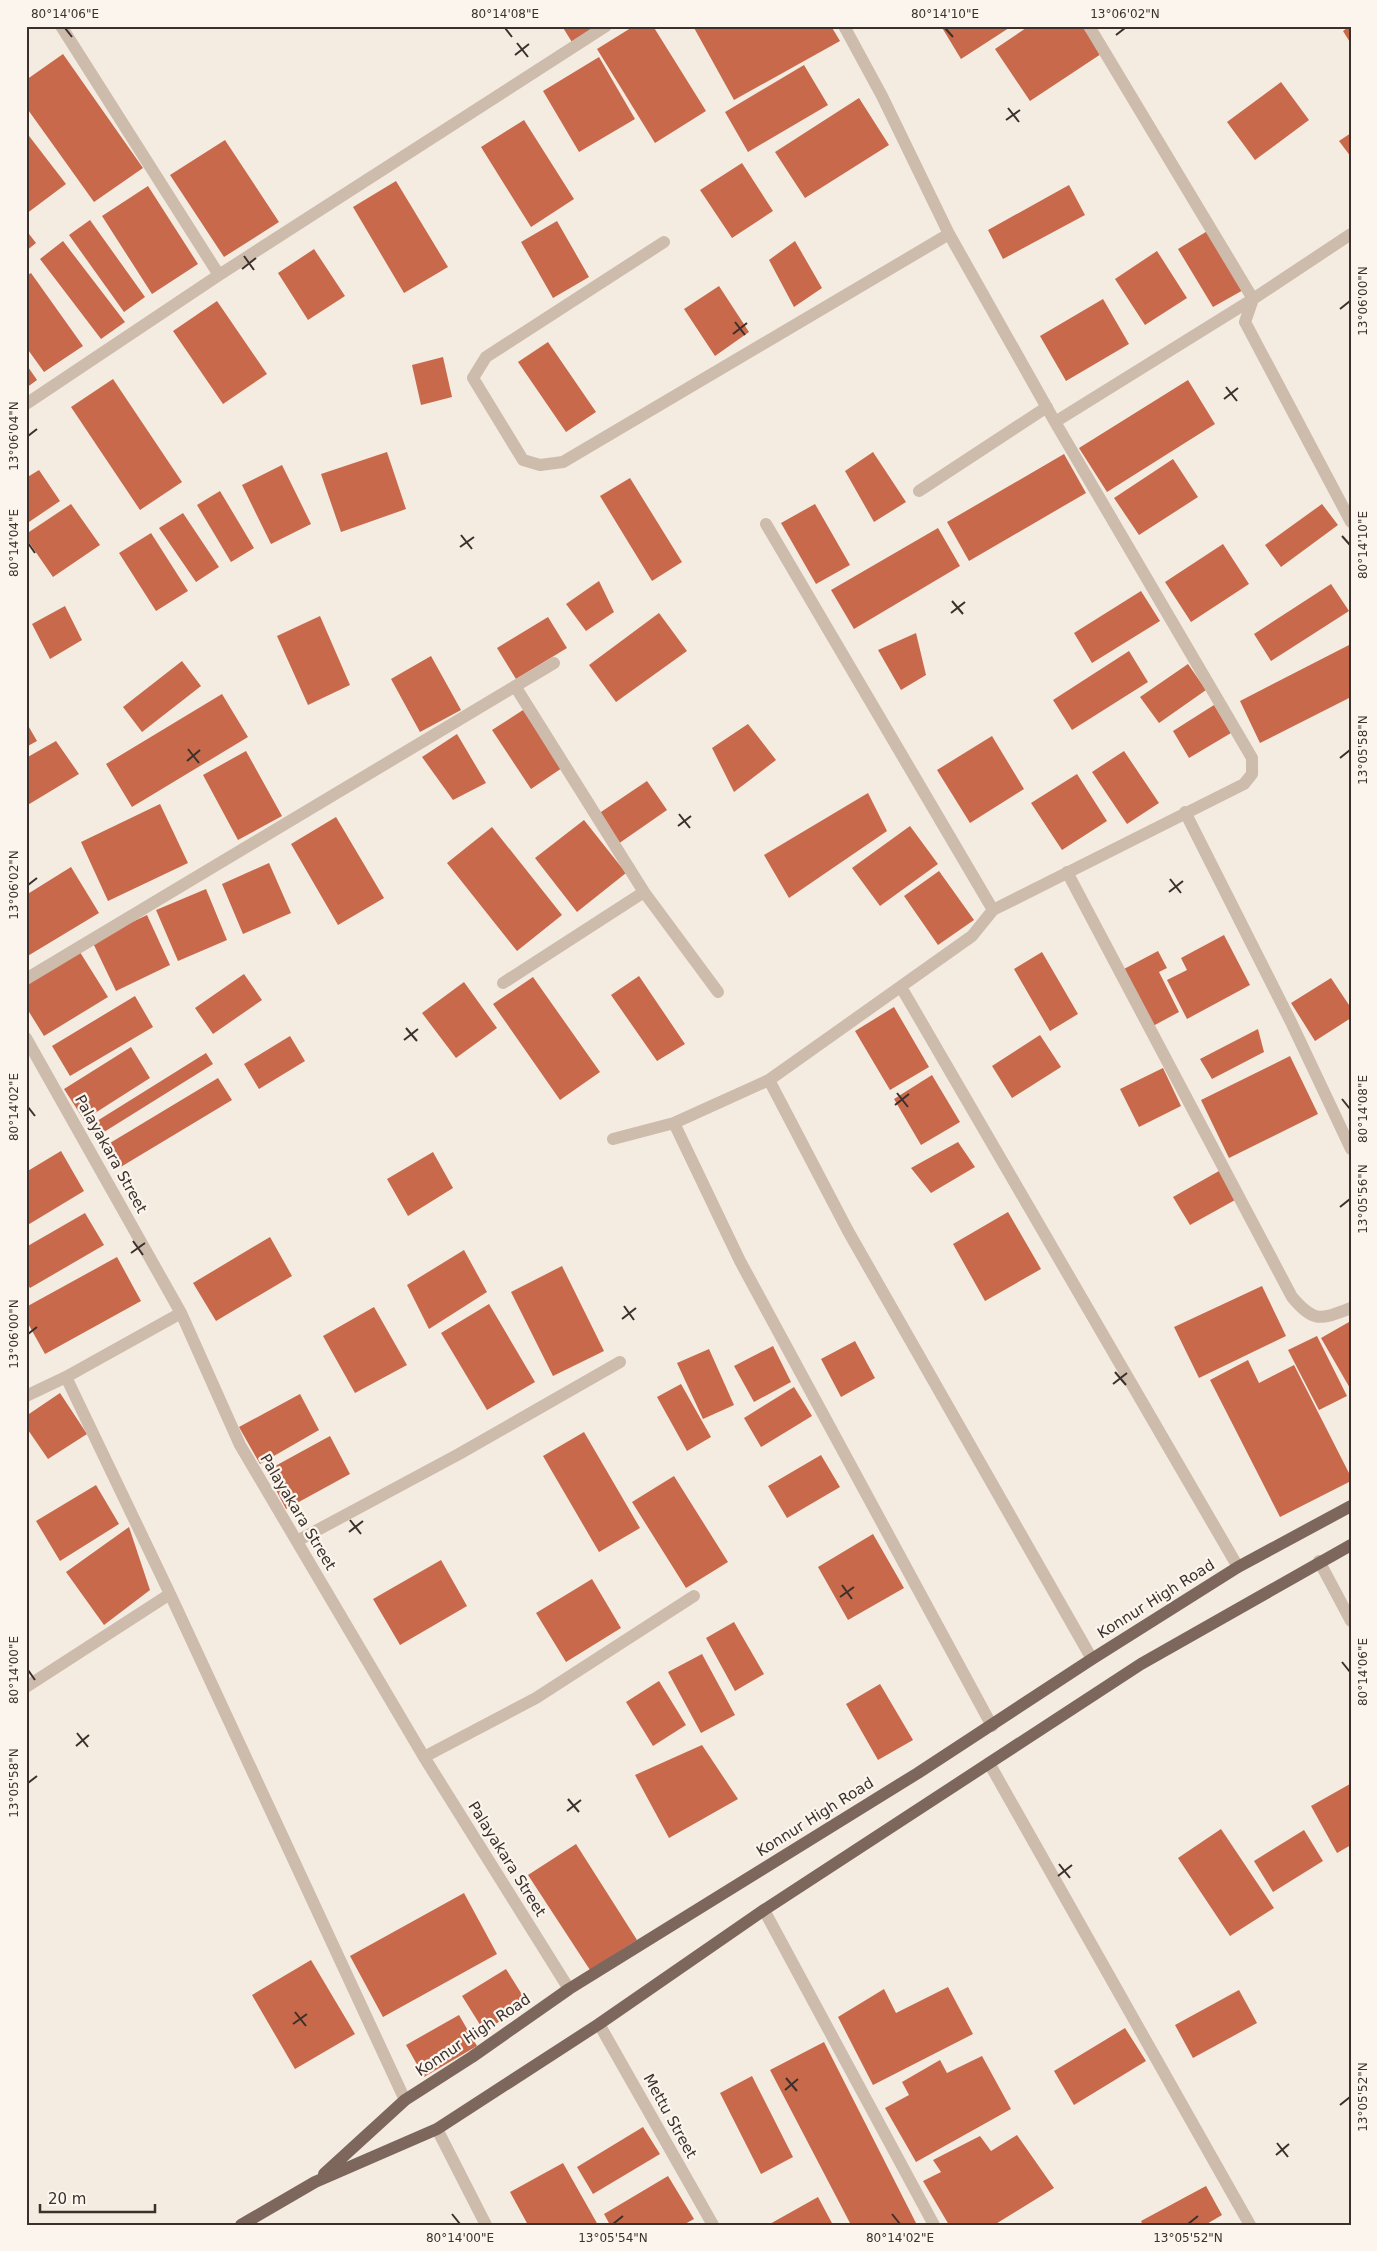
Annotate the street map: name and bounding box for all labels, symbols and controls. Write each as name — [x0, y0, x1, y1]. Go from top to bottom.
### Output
text: 80°14'06"E — [31, 7, 99, 21]
text: 80°14'08"E — [471, 7, 539, 21]
text: 80°14'10"E — [911, 7, 979, 21]
text: 13°06'02"N — [1090, 7, 1160, 21]
text: 13°06'00"N — [1356, 266, 1370, 336]
text: 13°06'04"N — [7, 401, 21, 471]
text: 80°14'04"E — [7, 509, 21, 577]
text: 80°14'10"E — [1356, 511, 1370, 579]
text: 13°05'58"N — [1356, 715, 1370, 785]
text: 13°06'02"N — [7, 850, 21, 920]
text: 80°14'02"E — [7, 1073, 21, 1141]
text: 80°14'08"E — [1356, 1075, 1370, 1143]
street label: Palayakara Street — [71, 1092, 151, 1216]
text: 13°05'56"N — [1356, 1164, 1370, 1234]
text: 13°06'00"N — [7, 1299, 21, 1369]
street label: Palayakara Street — [256, 1451, 340, 1573]
street label: Konnur High Road — [1094, 1556, 1218, 1642]
text: 80°14'00"E — [7, 1636, 21, 1704]
text: 80°14'06"E — [1356, 1638, 1370, 1706]
text: 13°05'58"N — [7, 1748, 21, 1818]
street label: Konnur High Road — [753, 1774, 877, 1860]
street label: Palayakara Street — [464, 1798, 550, 1920]
street label: Konnur High Road — [412, 1990, 534, 2080]
text: 13°05'52"N — [1356, 2062, 1370, 2132]
street label: Mettu Street — [639, 2071, 701, 2161]
scale bar — [40, 2181, 155, 2213]
text: 20 m — [48, 2190, 86, 2208]
text: 80°14'00"E — [426, 2231, 494, 2245]
text: 13°05'54"N — [578, 2231, 648, 2245]
text: 80°14'02"E — [866, 2231, 934, 2245]
text: 13°05'52"N — [1153, 2231, 1223, 2245]

